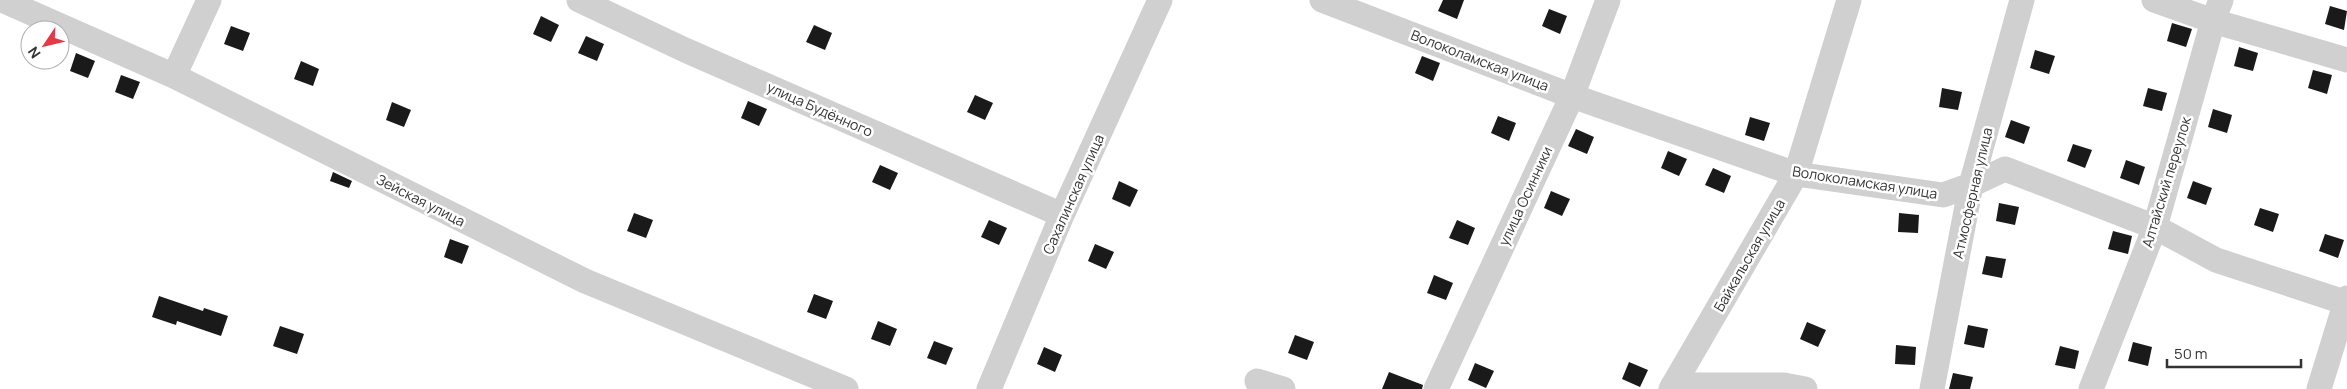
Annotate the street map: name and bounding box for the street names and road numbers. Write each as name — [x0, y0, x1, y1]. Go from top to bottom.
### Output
street label: Волоколамская улица — [1408, 25, 1552, 95]
street label: улица Будённого — [764, 77, 876, 141]
street label: Алтайский переулок — [2137, 113, 2195, 250]
street label: Атмосферная улица — [1948, 126, 1996, 260]
street label: Сахалинская улица — [1038, 131, 1108, 257]
street label: улица Осинники — [1494, 143, 1556, 249]
street label: Волоколамская улица — [1791, 161, 1939, 203]
street label: Зейская улица — [373, 170, 469, 230]
street label: Байкальская улица — [1709, 195, 1789, 315]

